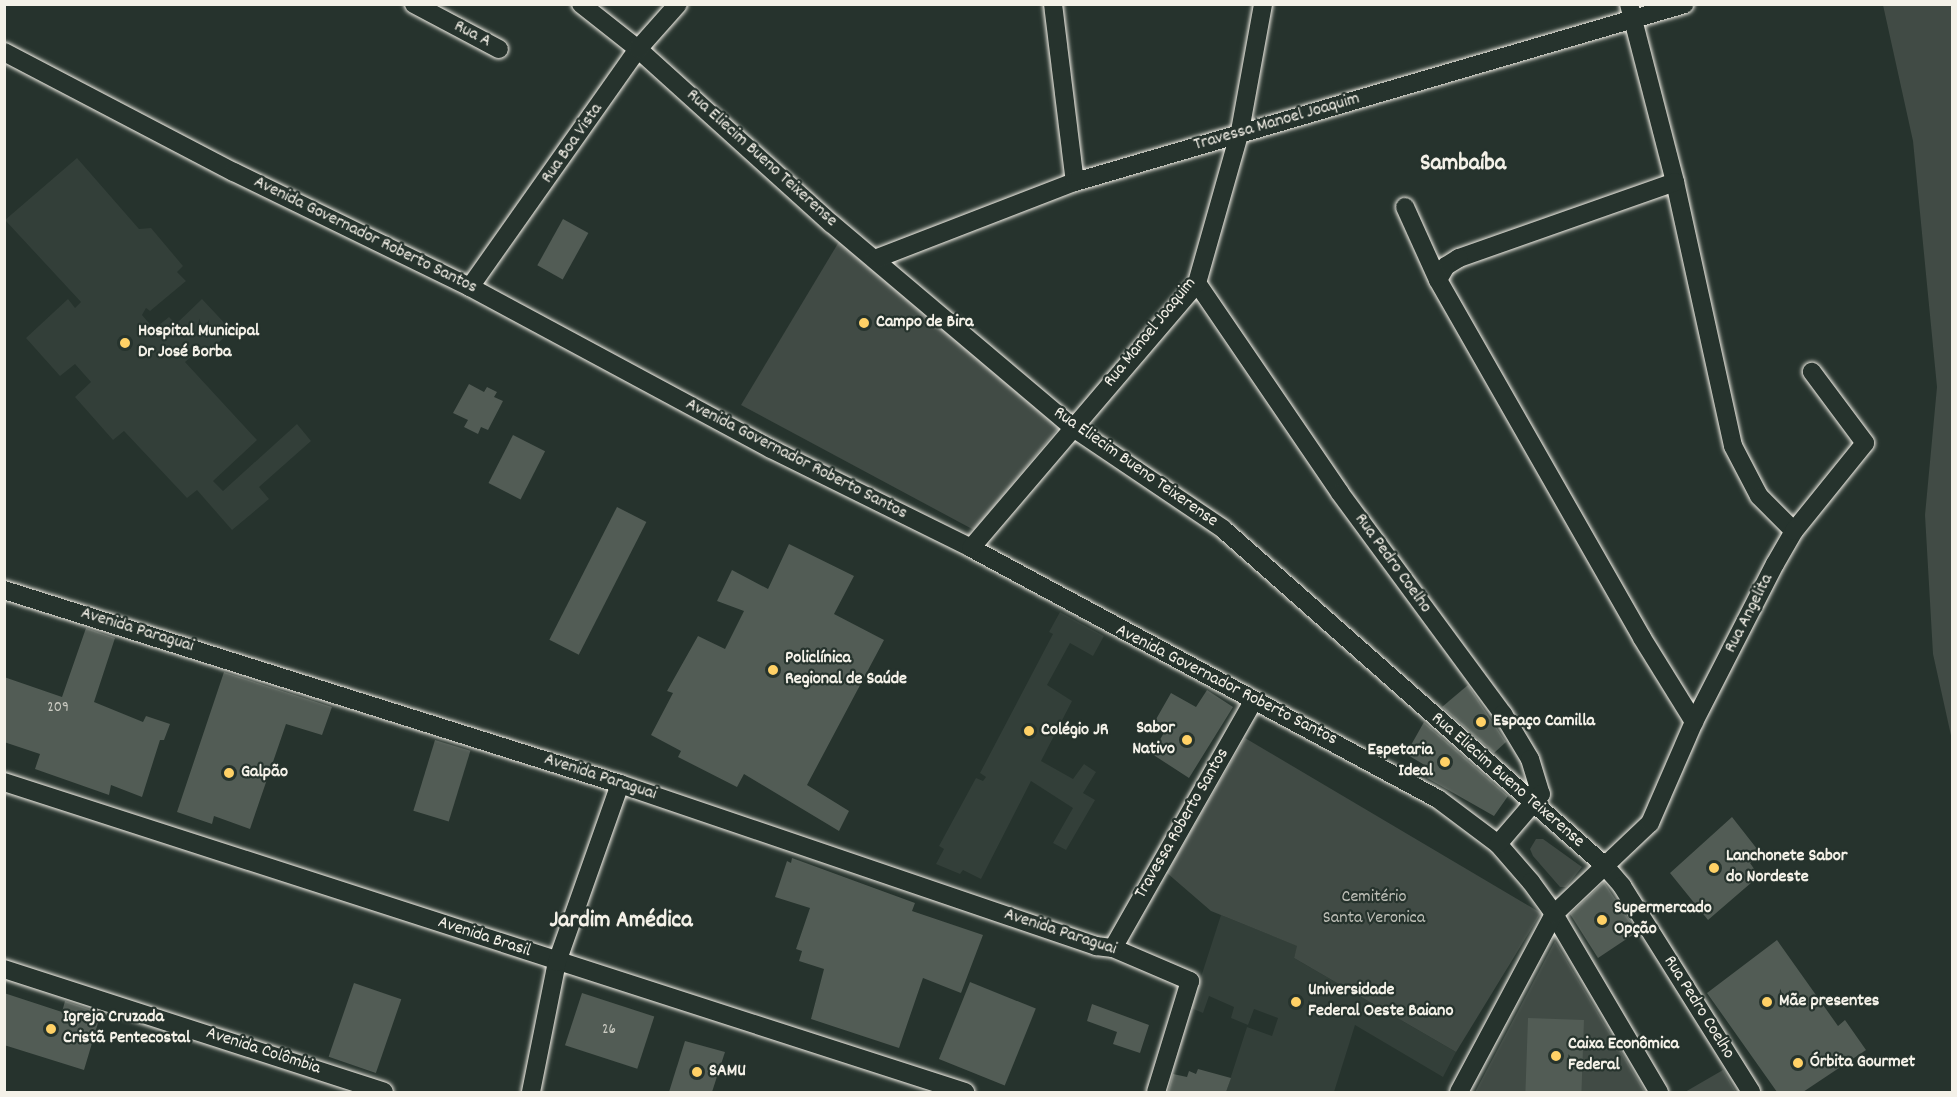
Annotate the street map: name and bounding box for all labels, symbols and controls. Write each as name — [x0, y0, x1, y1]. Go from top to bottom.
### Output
street label: Rua A — [450, 17, 494, 53]
street label: Rua Eliecim Bueno Teixerense — [681, 85, 841, 233]
street label: Travessa Manoel Joaquim — [1192, 89, 1362, 157]
street label: Rua Boa Vista — [538, 100, 608, 188]
district label: Sambaíba — [1420, 151, 1506, 179]
street label: Avenida Governador Roberto Santos — [250, 172, 480, 300]
street label: Rua Manoel Joaquim — [1100, 274, 1202, 392]
place label: Campo de Bira — [876, 312, 974, 334]
marker: Campo de Bira — [857, 316, 871, 330]
place label: Hospital Municipal Dr José Borba — [138, 322, 259, 364]
marker: Hospital Municipal Dr José Borba — [116, 334, 134, 352]
street label: Avenida Governador Roberto Santos — [682, 395, 910, 525]
street label: Rua Eliecim Bueno Teixerense — [1049, 403, 1221, 533]
street label: Rua Pedro Coelho — [1349, 510, 1435, 618]
street label: Rua Angelita — [1721, 571, 1779, 657]
street label: Avenida Paraguai — [78, 604, 196, 658]
street label: Avenida Governador Roberto Santos — [1112, 621, 1340, 751]
place label: Policlínica Regional de Saúde — [785, 649, 907, 692]
marker: Policlínica Regional de Saúde — [766, 663, 780, 677]
house number: 209 — [47, 700, 69, 718]
street label: Rua Eliecim Bueno Teixerense — [1426, 709, 1588, 853]
place label: Espaço Camilla — [1493, 711, 1595, 733]
marker: Espaço Camilla — [1474, 715, 1488, 729]
place label: Sabor Nativo — [1132, 719, 1175, 762]
place label: Colégio JR — [1041, 720, 1109, 742]
marker: Colégio JR — [1022, 724, 1036, 738]
marker: Sabor Nativo — [1180, 733, 1194, 747]
place label: Espetaria Ideal — [1368, 741, 1433, 783]
street label: Travessa Roberto Santos — [1131, 745, 1235, 903]
street label: Avenida Paraguai — [541, 750, 659, 806]
marker: Espetaria Ideal — [1438, 755, 1452, 769]
place label: Galpão — [241, 762, 288, 784]
marker: Galpão — [222, 766, 236, 780]
place label: Lanchonete Sabor do Nordeste — [1726, 847, 1847, 890]
marker: Lanchonete Sabor do Nordeste — [1707, 861, 1721, 875]
park label: Cemitério Santa Veronica — [1323, 888, 1425, 930]
place label: Supermercado Opção — [1614, 899, 1712, 942]
street label: Avenida Paraguai — [1001, 905, 1119, 961]
district label: Jardim Amédica — [549, 908, 693, 936]
street label: Avenida Brasil — [435, 913, 533, 963]
marker: Supermercado Opção — [1595, 913, 1609, 927]
street label: Rua Pedro Coelho — [1658, 952, 1738, 1064]
place label: Universidade Federal Oeste Baiano — [1308, 981, 1453, 1024]
place label: Mãe presentes — [1779, 991, 1879, 1013]
marker: Universidade Federal Oeste Baiano — [1289, 995, 1303, 1009]
marker: Mãe presentes — [1760, 995, 1774, 1009]
place label: Igreja Cruzada Cristã Pentecostal — [63, 1008, 190, 1050]
marker: Igreja Cruzada Cristã Pentecostal — [44, 1022, 58, 1036]
house number: 26 — [602, 1022, 616, 1040]
street label: Avenida Colômbia — [203, 1023, 323, 1081]
place label: Caixa Econômica Federal — [1568, 1035, 1679, 1078]
marker: Caixa Econômica Federal — [1549, 1049, 1563, 1063]
place label: Órbita Gourmet — [1810, 1052, 1915, 1074]
marker: Órbita Gourmet — [1791, 1056, 1805, 1070]
place label: SAMU — [709, 1061, 746, 1083]
marker: SAMU — [690, 1065, 704, 1079]

